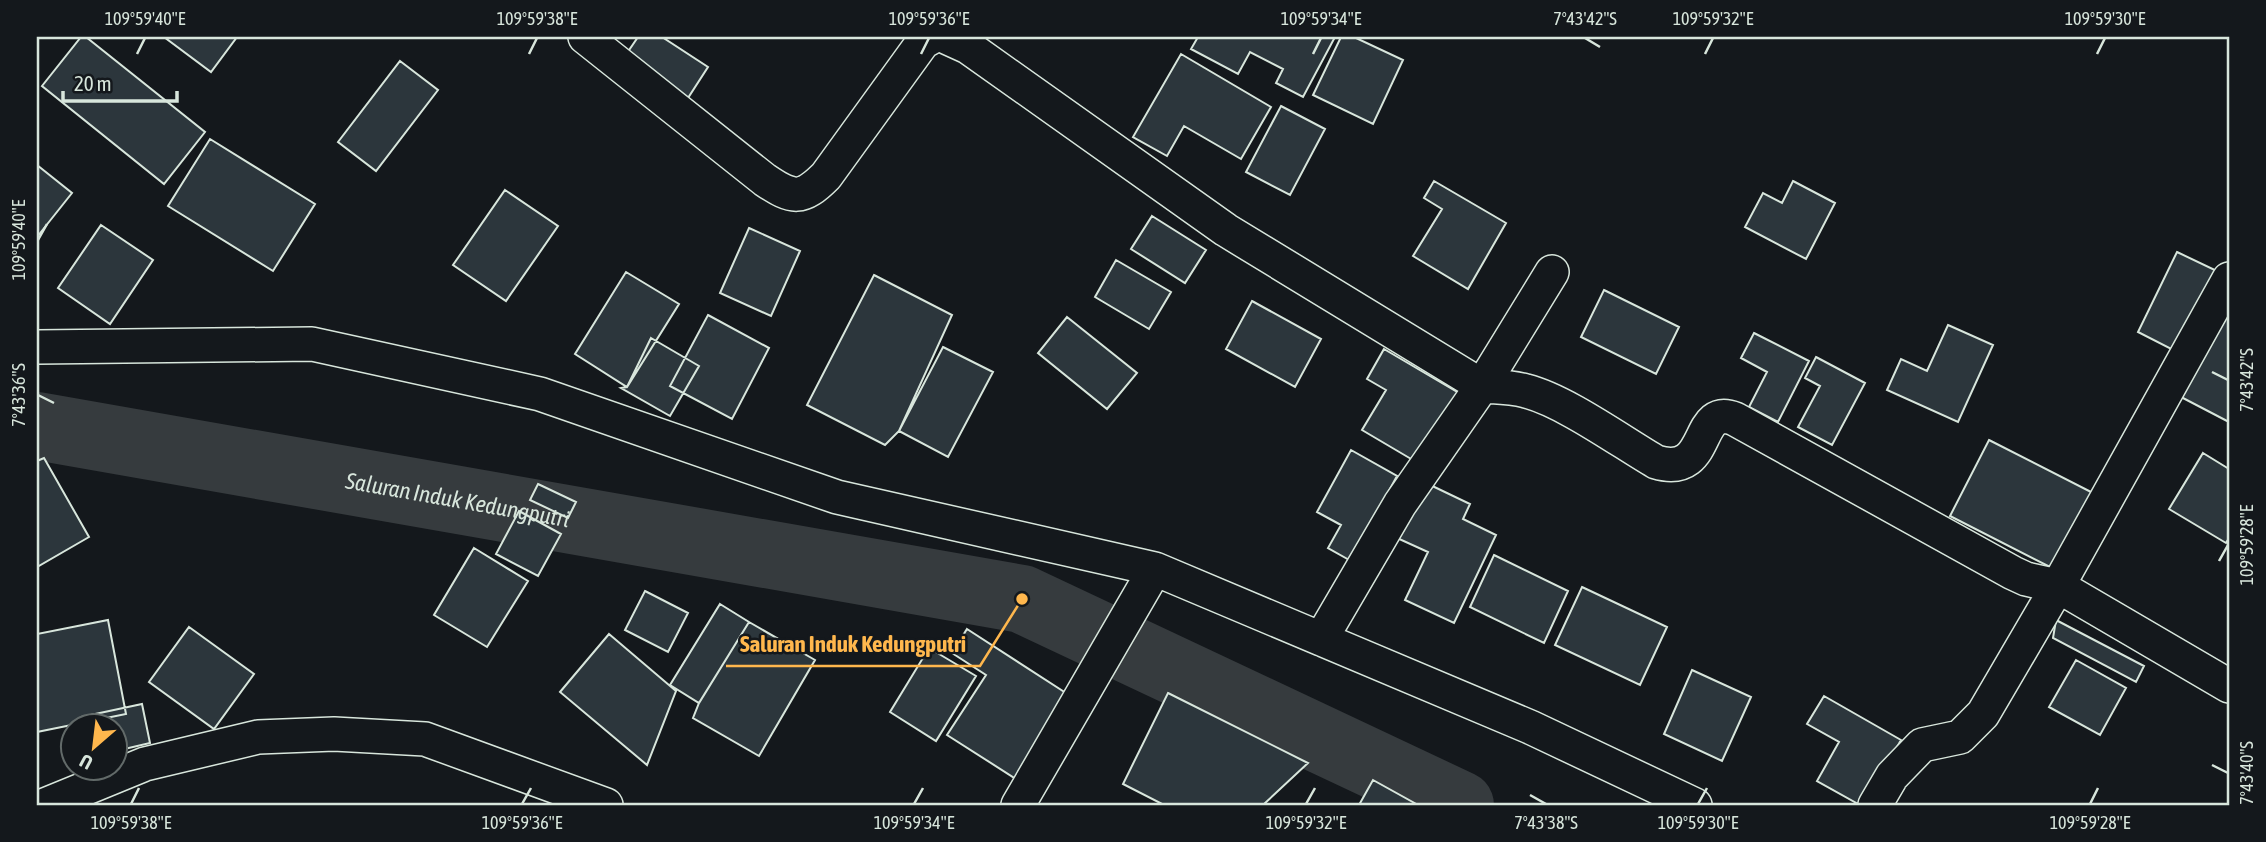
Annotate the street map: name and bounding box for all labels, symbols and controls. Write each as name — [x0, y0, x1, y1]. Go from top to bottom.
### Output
text: 109°59'40"E — [105, 8, 186, 29]
text: 109°59'38"E — [497, 8, 578, 29]
text: 109°59'36"E — [889, 8, 970, 29]
text: 109°59'34"E — [1281, 8, 1362, 29]
text: 7°43'42"S — [1553, 8, 1617, 29]
text: 109°59'32"E — [1673, 8, 1754, 29]
text: 109°59'30"E — [2065, 8, 2146, 29]
scale bar — [63, 60, 177, 104]
text: 20 m — [74, 71, 112, 95]
text: 109°59'40"E — [8, 199, 29, 280]
text: 7°43'42"S — [2236, 348, 2257, 412]
text: 7°43'36"S — [8, 363, 29, 427]
water label: Saluran Induk Kedungputri — [343, 467, 571, 532]
text: 109°59'28"E — [2236, 504, 2257, 585]
callout: Saluran Induk Kedungputri — [726, 622, 980, 666]
text: Saluran Induk Kedungputri — [740, 631, 966, 657]
north arrow — [60, 712, 130, 782]
text: 7°43'40"S — [2236, 741, 2257, 805]
text: U — [76, 750, 96, 774]
text: 109°59'38"E — [91, 812, 172, 833]
text: 109°59'36"E — [482, 812, 563, 833]
text: 109°59'34"E — [874, 812, 955, 833]
text: 109°59'32"E — [1266, 812, 1347, 833]
text: 7°43'38"S — [1514, 812, 1578, 833]
text: 109°59'30"E — [1658, 812, 1739, 833]
text: 109°59'28"E — [2050, 812, 2131, 833]

